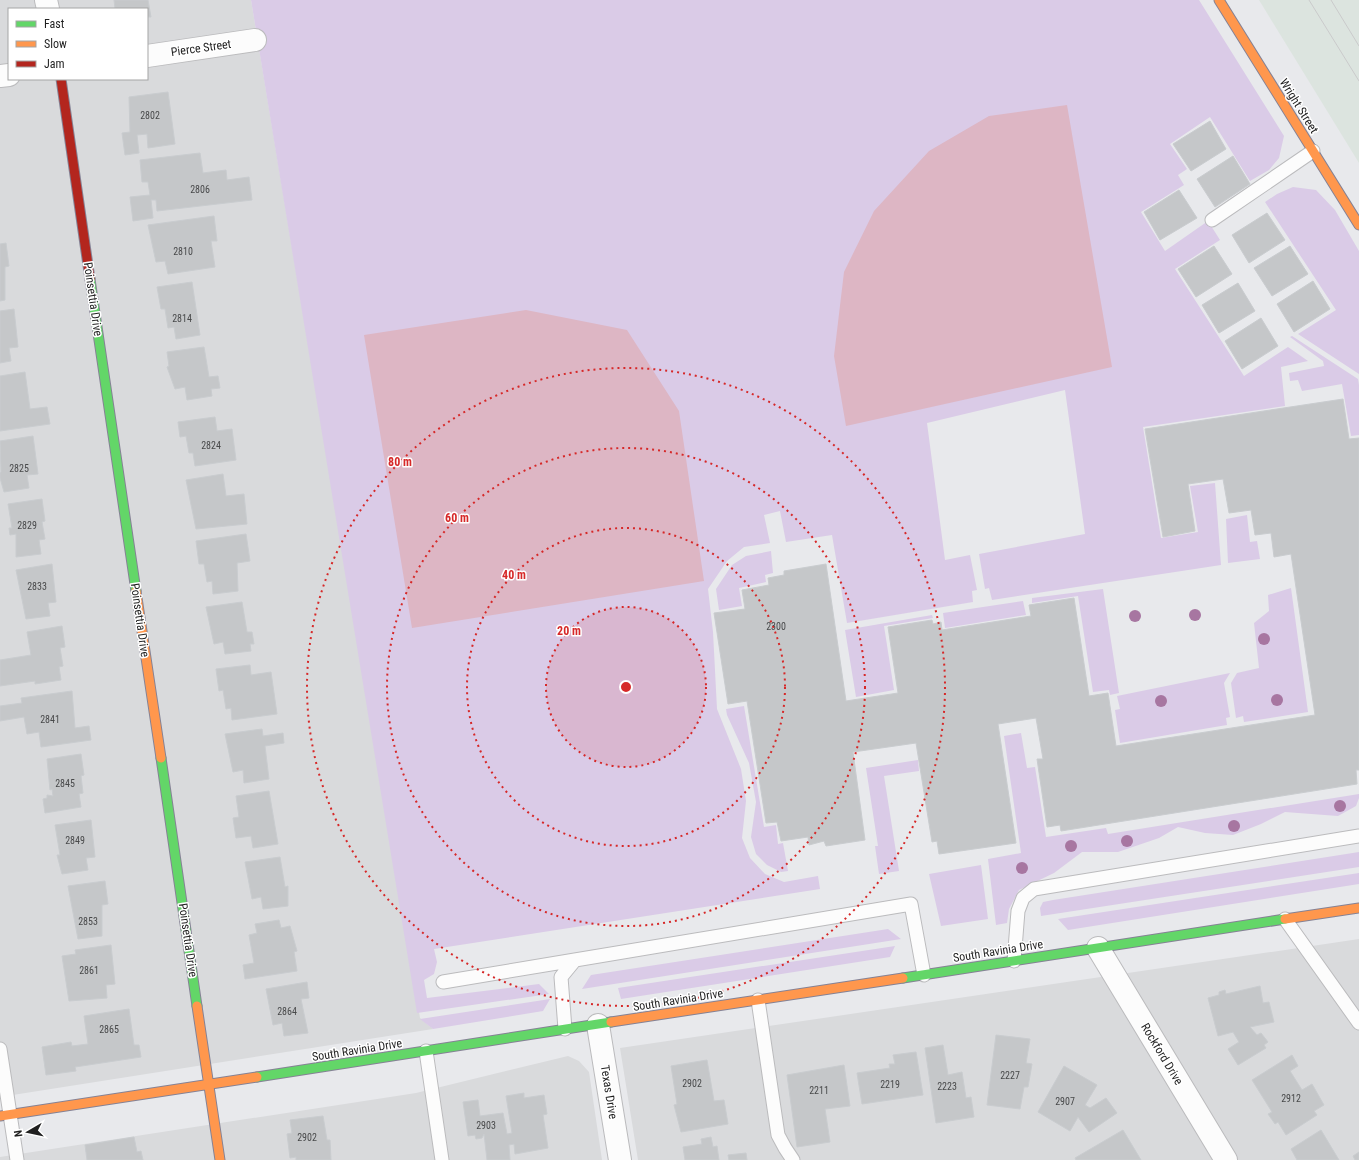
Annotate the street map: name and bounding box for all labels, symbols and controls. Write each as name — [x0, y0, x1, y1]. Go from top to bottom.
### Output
legend — [8, 8, 148, 80]
text: Fast — [44, 17, 65, 31]
text: Slow — [44, 37, 67, 51]
street label: Pierce Street — [170, 37, 232, 59]
text: Jam — [44, 57, 65, 71]
street label: Wright Street — [1277, 76, 1321, 136]
house number: 2802 — [140, 110, 160, 121]
house number: 2806 — [190, 184, 210, 195]
house number: 2810 — [173, 246, 193, 257]
street label: Poinsettia Drive — [81, 261, 105, 337]
house number: 2814 — [172, 313, 192, 324]
house number: 2824 — [201, 440, 221, 451]
text: 80 m — [388, 455, 412, 469]
house number: 2825 — [9, 463, 29, 474]
text: 60 m — [445, 511, 469, 525]
house number: 2829 — [17, 520, 37, 531]
text: 40 m — [502, 568, 526, 582]
house number: 2833 — [27, 581, 47, 592]
street label: Poinsettia Drive — [128, 582, 152, 658]
house number: 2300 — [766, 621, 786, 632]
text: 20 m — [557, 624, 581, 638]
centre of rings — [619, 680, 633, 694]
house number: 2841 — [40, 714, 60, 725]
house number: 2845 — [55, 778, 75, 789]
house number: 2849 — [65, 835, 85, 846]
street label: Poinsettia Drive — [176, 902, 200, 978]
house number: 2853 — [78, 916, 98, 927]
street label: South Ravinia Drive — [952, 937, 1044, 965]
house number: 2861 — [79, 965, 99, 976]
street label: South Ravinia Drive — [632, 986, 724, 1014]
house number: 2864 — [277, 1006, 297, 1017]
street label: Rockford Drive — [1138, 1021, 1186, 1088]
house number: 2865 — [99, 1024, 119, 1035]
street label: South Ravinia Drive — [311, 1036, 403, 1064]
street label: Texas Drive — [598, 1064, 620, 1120]
house number: 2227 — [1000, 1070, 1020, 1081]
house number: 2902 — [682, 1078, 702, 1089]
house number: 2219 — [880, 1079, 900, 1090]
house number: 2223 — [937, 1081, 957, 1092]
house number: 2211 — [809, 1085, 829, 1096]
house number: 2912 — [1281, 1093, 1301, 1104]
house number: 2907 — [1055, 1096, 1075, 1107]
north arrow — [8, 1112, 48, 1152]
house number: 2903 — [476, 1120, 496, 1131]
text: N — [12, 1129, 26, 1138]
house number: 2902 — [297, 1132, 317, 1143]

